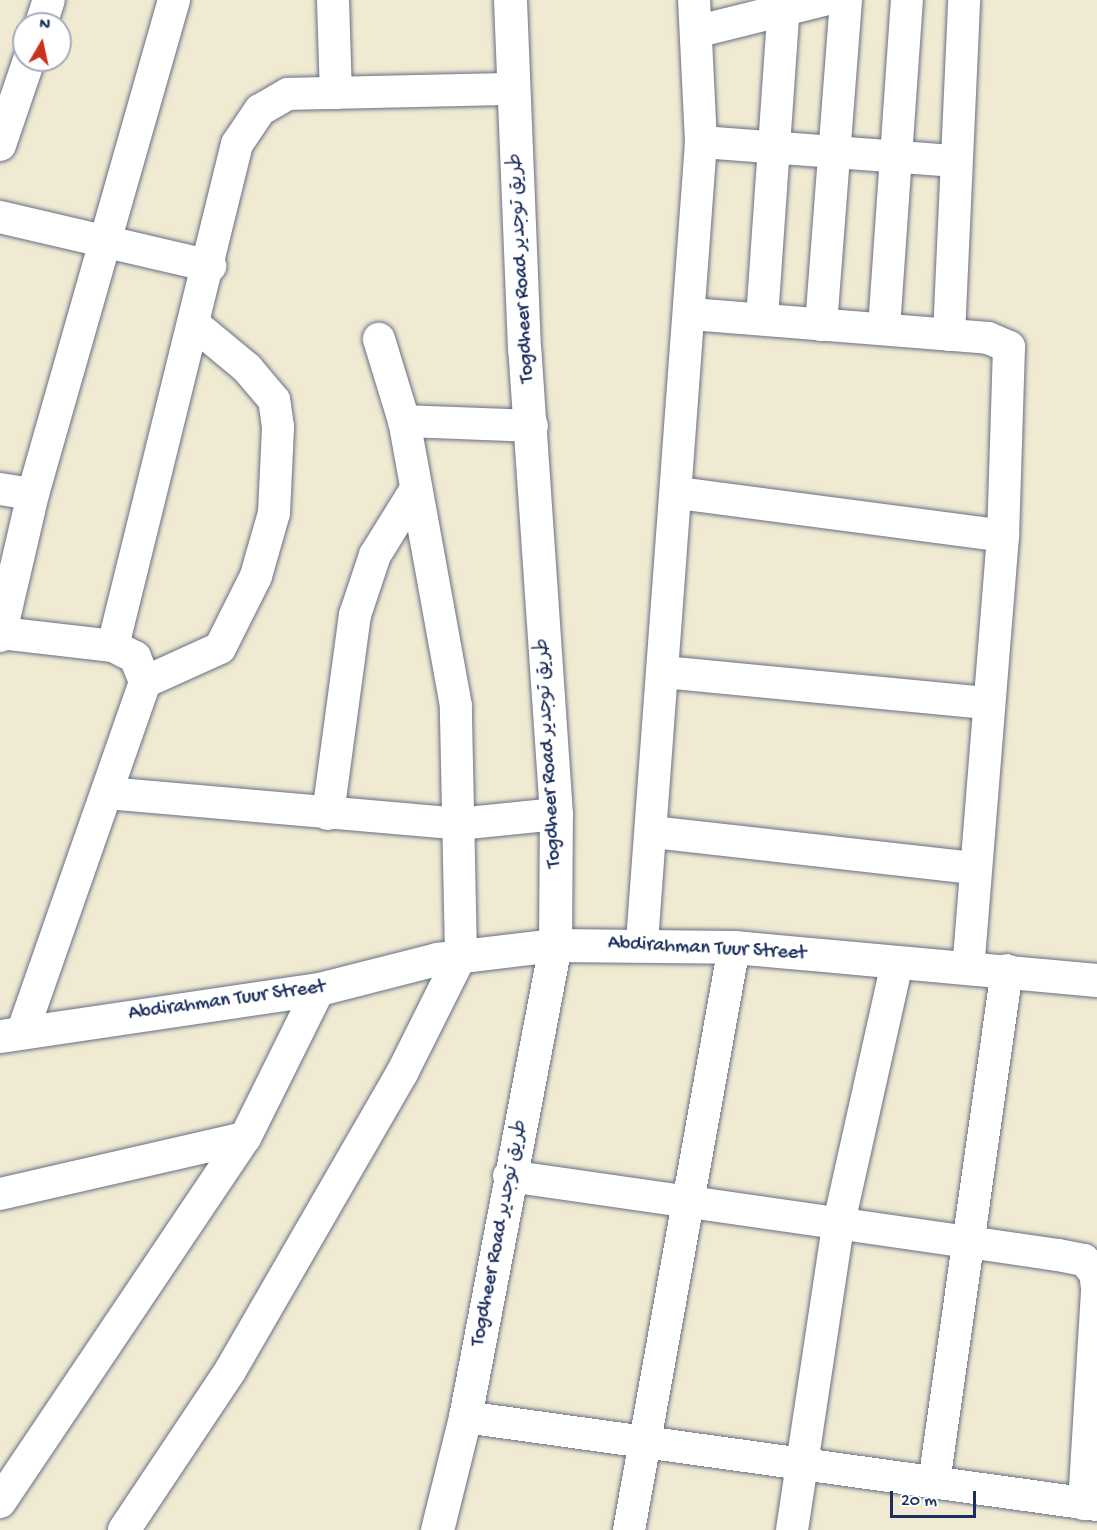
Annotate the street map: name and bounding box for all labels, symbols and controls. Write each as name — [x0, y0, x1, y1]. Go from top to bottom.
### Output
north arrow — [12, 12, 72, 72]
text: N — [38, 16, 51, 36]
street label: Togdheer Road طريق توجدير — [504, 152, 540, 384]
street label: Togdheer Road طريق توجدير — [531, 637, 567, 869]
street label: Abdirahman Tuur Street — [607, 932, 807, 966]
street label: Abdirahman Tuur Street — [127, 975, 327, 1027]
street label: Togdheer Road طريق توجدير — [466, 1118, 534, 1348]
scale bar — [893, 1479, 978, 1517]
text: 20 m — [901, 1491, 937, 1512]

